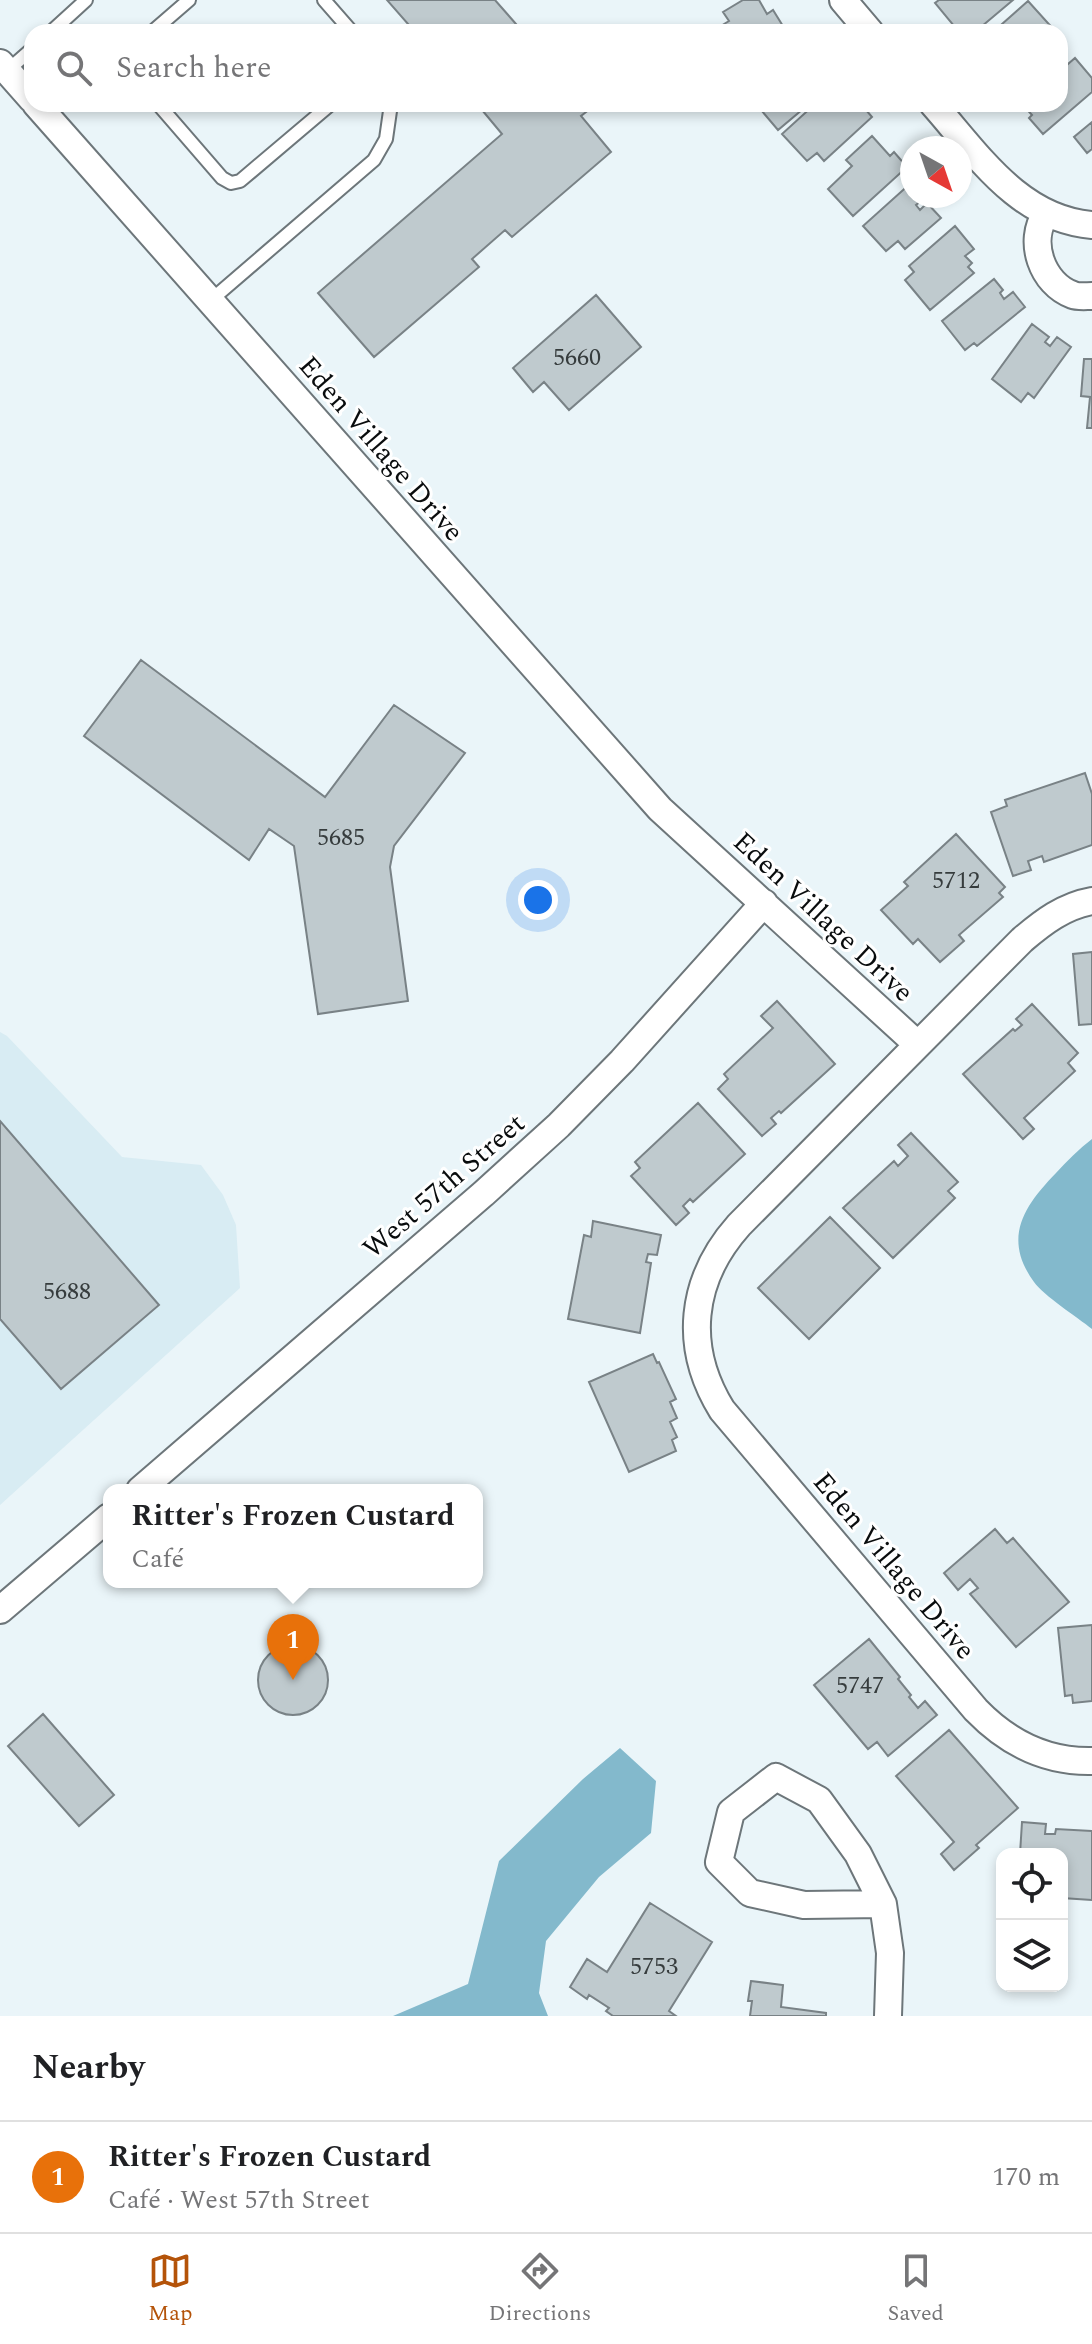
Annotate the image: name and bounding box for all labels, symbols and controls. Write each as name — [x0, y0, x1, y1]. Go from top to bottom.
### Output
search box — [24, 24, 1068, 112]
text: Search here — [116, 45, 272, 91]
icon: search — [52, 46, 96, 90]
north arrow — [900, 136, 972, 208]
house number: 5660 — [553, 340, 601, 376]
street label: Eden Village Drive — [288, 346, 474, 552]
house number: 5685 — [317, 820, 365, 856]
street label: Eden Village Drive — [723, 821, 923, 1013]
house number: 5712 — [932, 863, 980, 899]
your location — [518, 880, 558, 920]
street label: West 57th Street — [353, 1103, 535, 1269]
house number: 5688 — [43, 1274, 91, 1310]
street label: Eden Village Drive — [802, 1462, 986, 1670]
popup — [103, 1484, 483, 1588]
text: Ritter's Frozen Custard — [131, 1493, 455, 1539]
text: Café — [131, 1539, 184, 1579]
pin: 1 — [267, 1614, 319, 1680]
house number: 5747 — [836, 1668, 884, 1704]
map controls — [996, 1848, 1068, 1992]
button: locate — [996, 1848, 1068, 1920]
button: layers — [996, 1920, 1068, 1992]
house number: 5753 — [630, 1949, 678, 1985]
text: Nearby — [32, 2042, 145, 2094]
text: Ritter's Frozen Custard — [108, 2134, 431, 2180]
text: 1 — [51, 2157, 65, 2197]
text: 170 m — [992, 2157, 1060, 2197]
text: Café · West 57th Street — [108, 2180, 370, 2220]
tab: Map — [148, 2249, 192, 2330]
tab: Directions — [489, 2249, 591, 2330]
tab: Saved — [887, 2249, 944, 2330]

